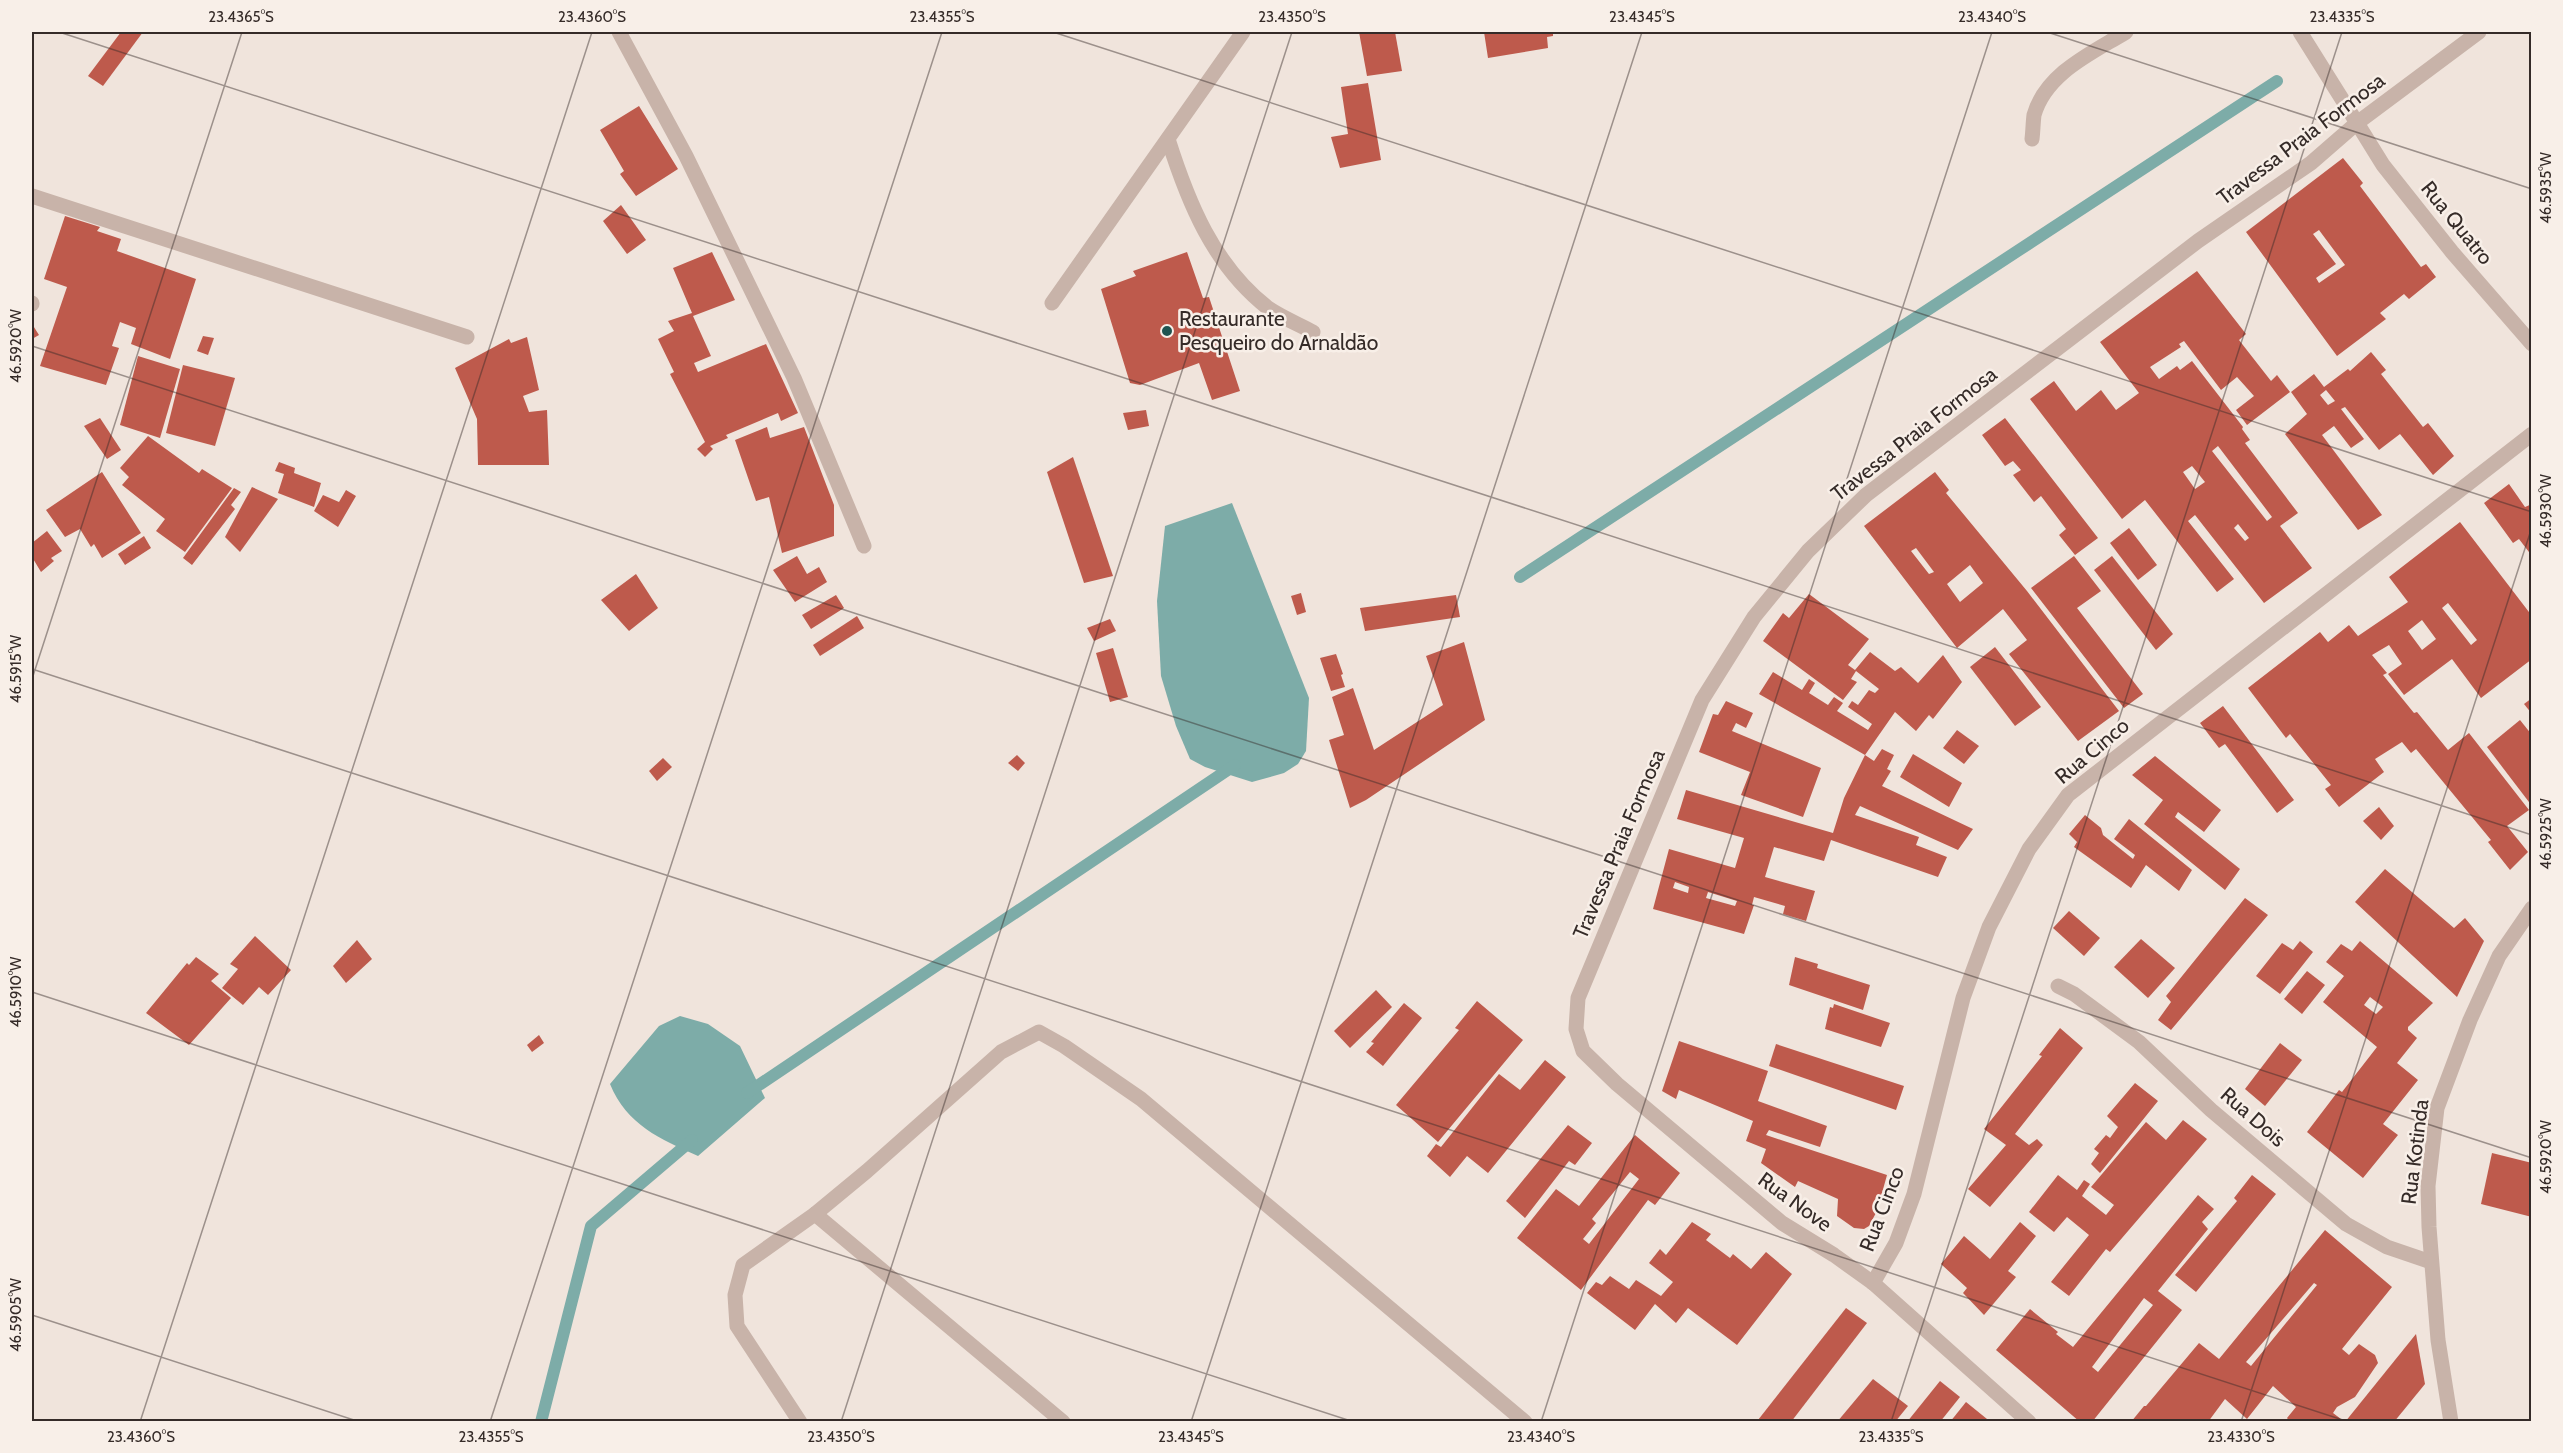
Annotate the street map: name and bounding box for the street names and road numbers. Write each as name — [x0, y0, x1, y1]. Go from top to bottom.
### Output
street label: Travessa Praia Formosa — [2212, 67, 2389, 210]
street label: Rua Quatro — [2416, 176, 2499, 269]
street label: Travessa Praia Formosa — [1826, 361, 2001, 506]
street label: Rua Cinco — [2050, 712, 2134, 789]
street label: Travessa Praia Formosa — [1567, 745, 1670, 942]
street label: Rua Dois — [2216, 1082, 2291, 1152]
street label: Rua Kotinda — [2396, 1098, 2433, 1206]
street label: Rua Cinco — [1854, 1163, 1909, 1255]
street label: Rua Nove — [1754, 1167, 1837, 1237]

